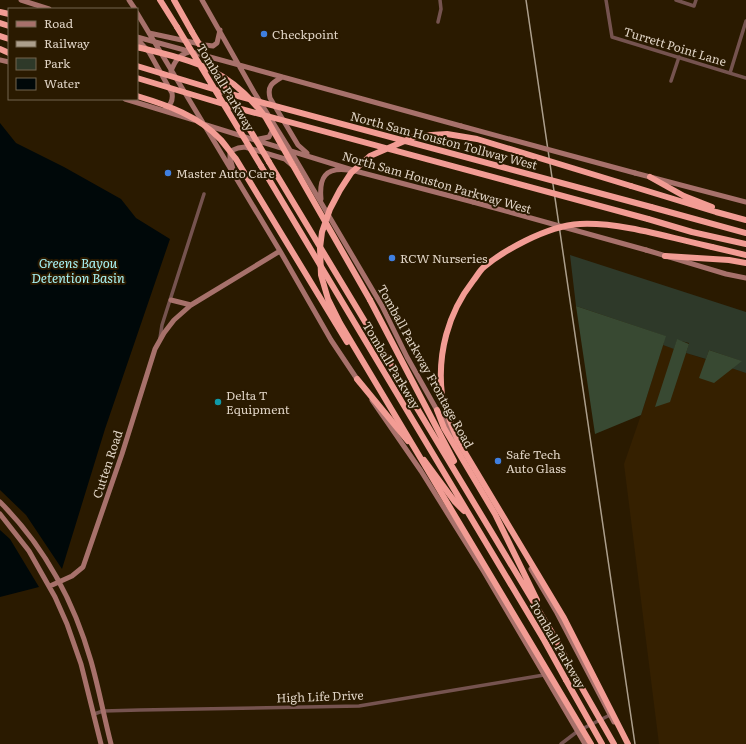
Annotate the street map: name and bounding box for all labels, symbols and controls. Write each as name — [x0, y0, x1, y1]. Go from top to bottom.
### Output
legend — [8, 8, 138, 100]
text: Road — [44, 14, 74, 32]
street label: Turrett Point Lane — [621, 22, 729, 70]
place label: Checkpoint — [272, 25, 339, 43]
marker: Checkpoint — [259, 29, 269, 39]
text: Railway — [44, 34, 90, 52]
street label: Tomball Parkway — [193, 40, 259, 134]
text: Park — [44, 54, 71, 72]
text: Water — [44, 74, 80, 92]
street label: North Sam Houston Tollway West — [349, 106, 540, 174]
street label: North Sam Houston Parkway West — [340, 146, 534, 218]
place label: Master Auto Care — [176, 164, 275, 182]
marker: Master Auto Care — [163, 168, 173, 178]
place label: RCW Nurseries — [400, 249, 488, 267]
water label: Greens Bayou Detention Basin — [31, 253, 125, 287]
marker: RCW Nurseries — [387, 253, 397, 263]
street label: Tomball Parkway Frontage Road — [373, 281, 479, 452]
street label: Tomball Parkway — [359, 318, 425, 412]
place label: Delta T Equipment — [226, 386, 290, 418]
marker: Delta T Equipment — [213, 397, 223, 407]
street label: Cutten Road — [88, 427, 127, 500]
place label: Safe Tech Auto Glass — [506, 445, 567, 477]
marker: Safe Tech Auto Glass — [493, 456, 503, 466]
street label: Tomball Parkway — [525, 596, 591, 692]
street label: High Life Drive — [276, 685, 364, 707]

